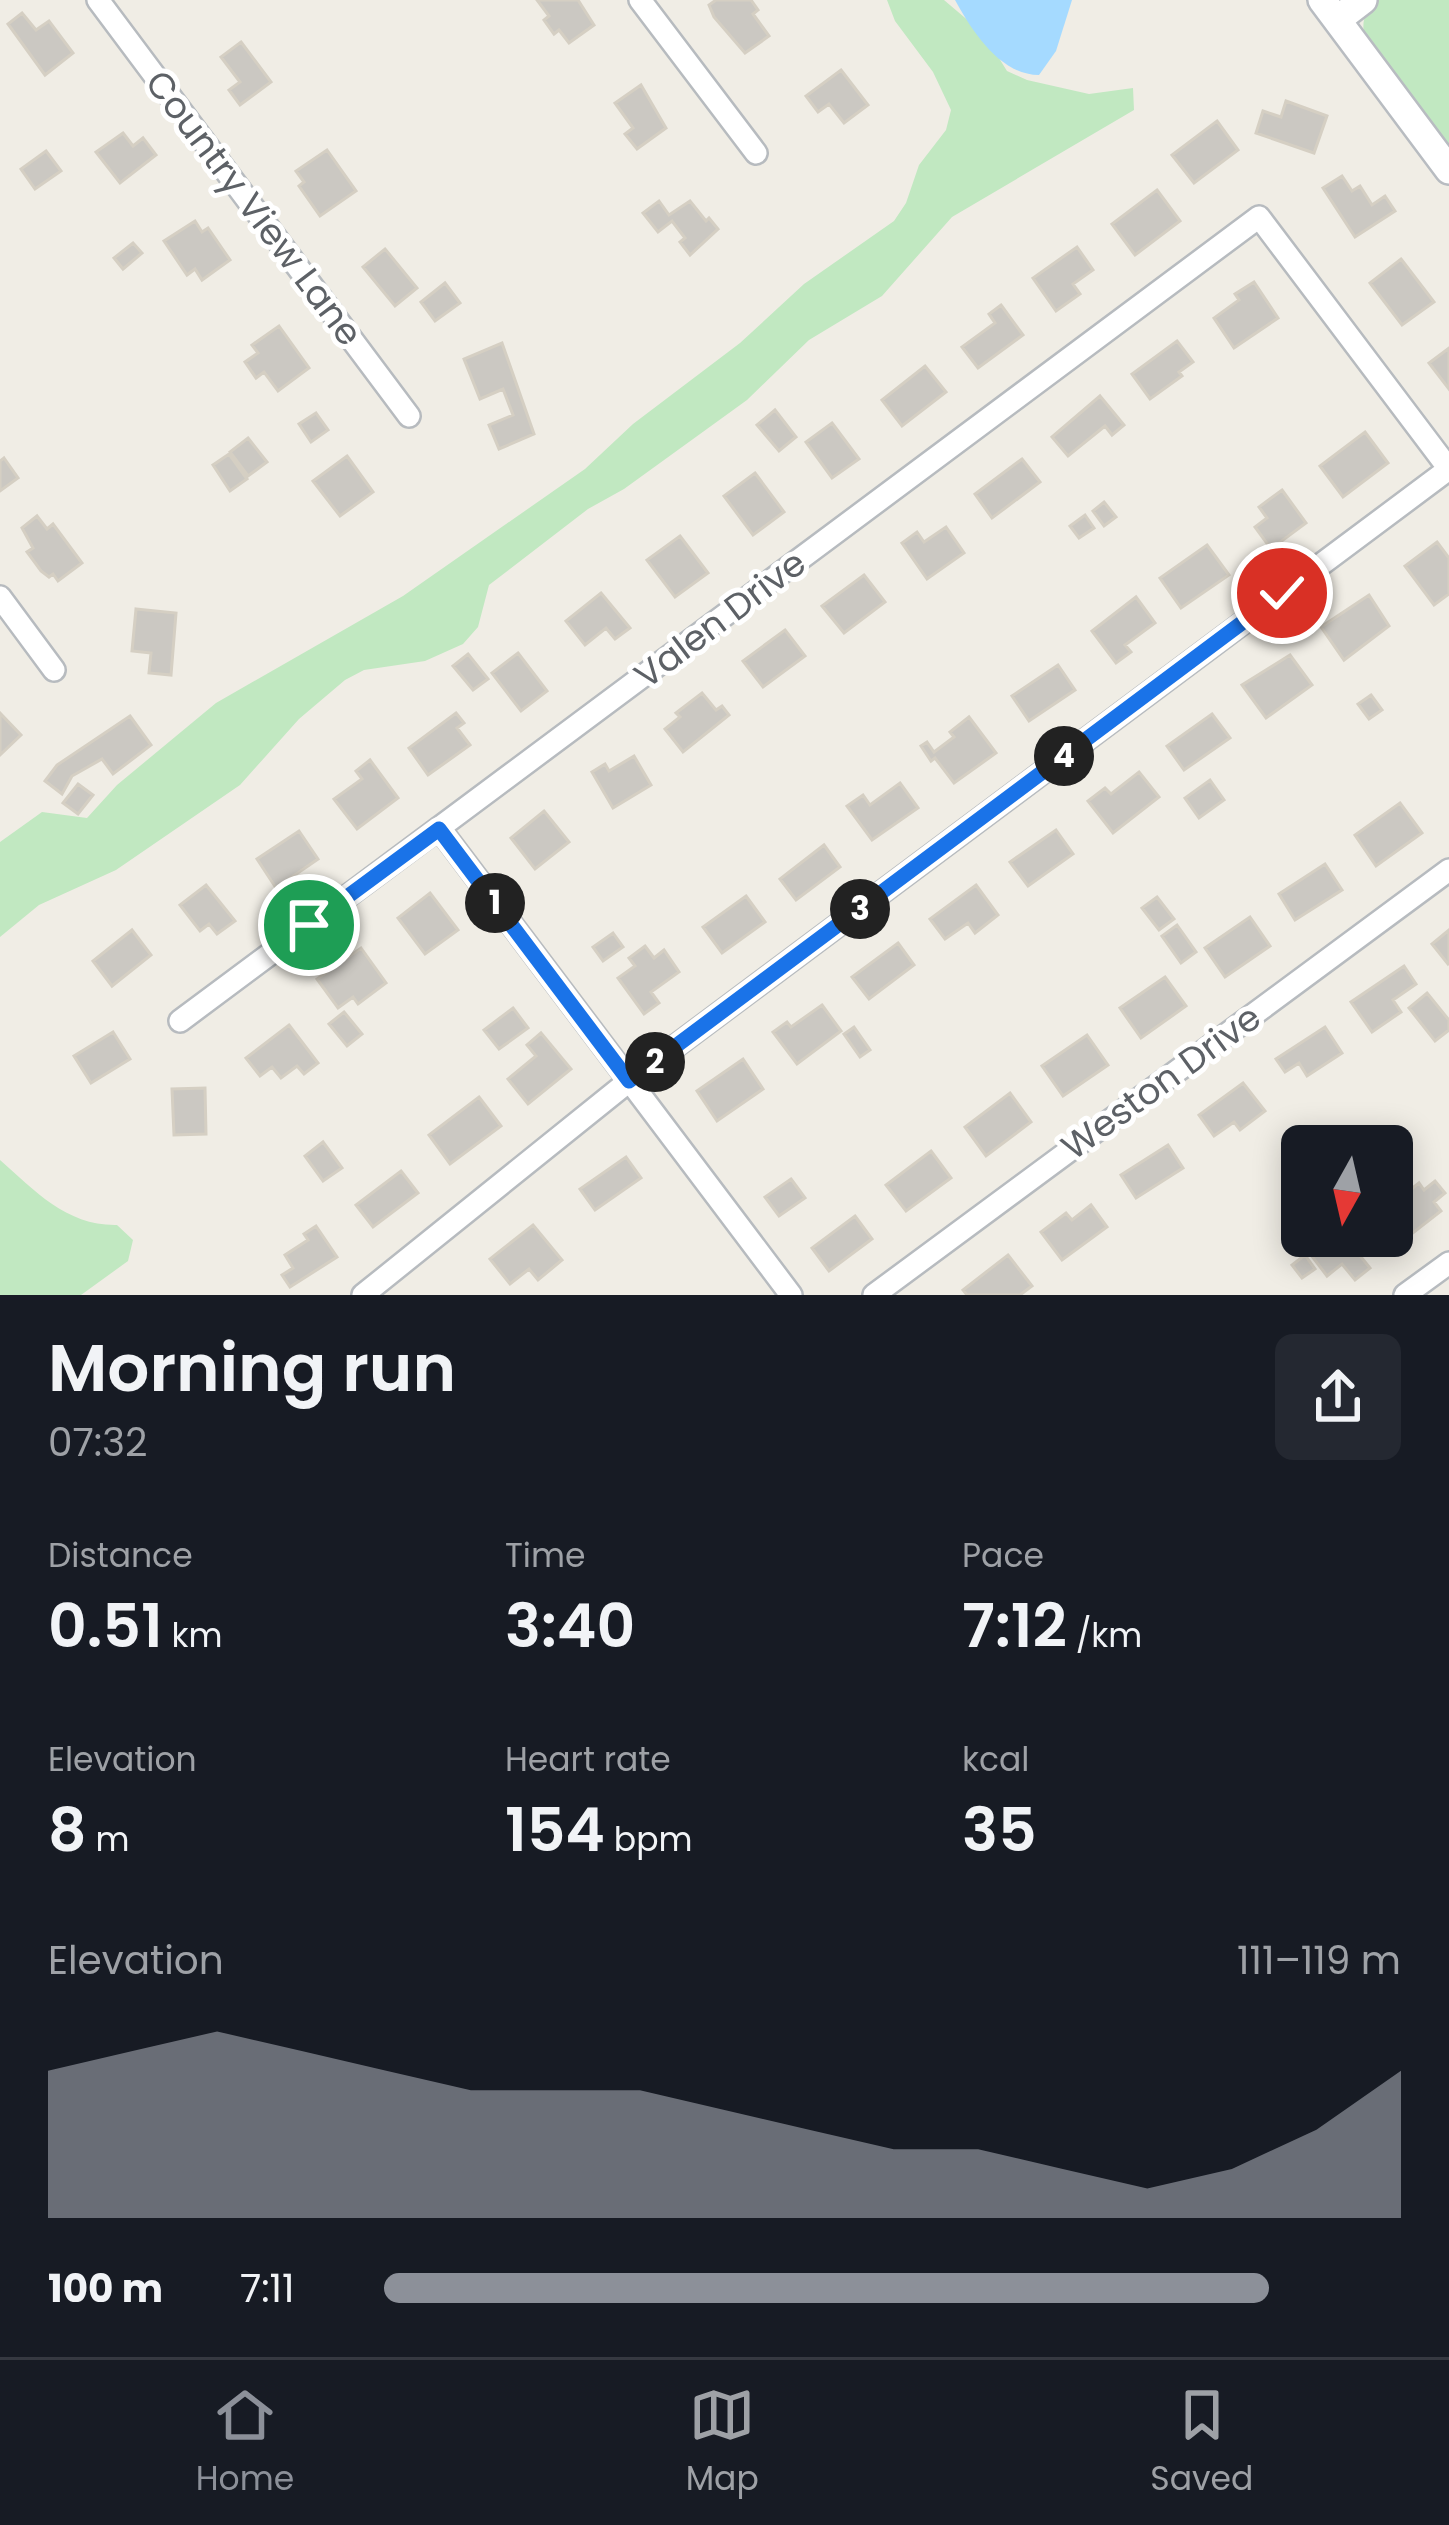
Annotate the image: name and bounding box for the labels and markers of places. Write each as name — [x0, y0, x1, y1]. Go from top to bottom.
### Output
pin — [1231, 542, 1333, 644]
pin: 4 — [1034, 726, 1094, 786]
pin: 1 — [465, 873, 525, 933]
pin — [258, 874, 360, 976]
pin: 3 — [830, 879, 890, 939]
pin: 2 — [625, 1032, 685, 1092]

